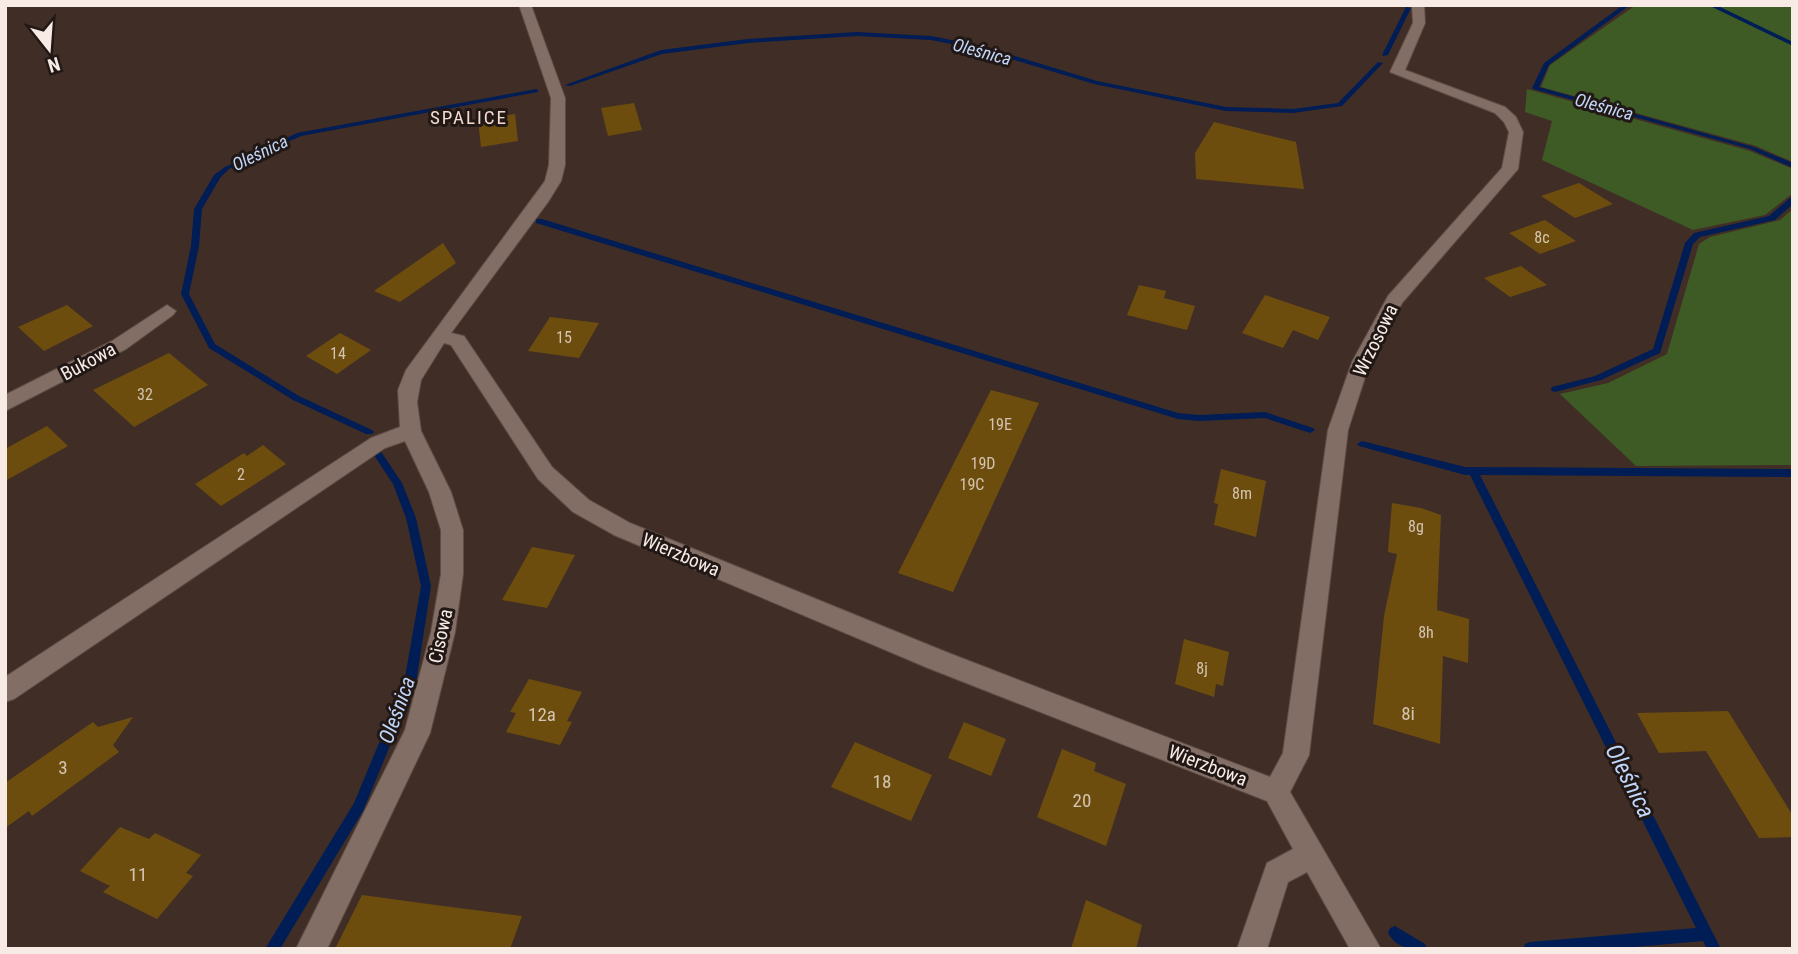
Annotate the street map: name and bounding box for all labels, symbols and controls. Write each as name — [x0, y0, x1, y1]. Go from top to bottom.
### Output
north arrow — [14, 14, 84, 84]
water label: Oleśnica — [951, 34, 1014, 69]
text: N — [45, 52, 63, 77]
water label: Oleśnica — [1573, 89, 1636, 124]
district label: SPALICE — [430, 106, 508, 129]
water label: Oleśnica — [228, 130, 291, 175]
house number: 8c — [1534, 228, 1550, 247]
street label: Wrzosowa — [1348, 300, 1403, 380]
house number: 15 — [556, 328, 572, 347]
street label: Bukowa — [57, 337, 120, 385]
house number: 14 — [330, 344, 346, 363]
house number: 32 — [137, 385, 153, 404]
house number: 19E — [988, 415, 1012, 434]
house number: 19D — [971, 454, 995, 473]
house number: 2 — [237, 465, 245, 484]
house number: 19C — [960, 475, 984, 494]
house number: 8m — [1232, 484, 1252, 503]
house number: 8g — [1408, 517, 1424, 536]
street label: Wierzbowa — [638, 528, 723, 581]
street label: Cisowa — [424, 607, 457, 665]
house number: 8h — [1418, 623, 1434, 642]
house number: 8j — [1196, 659, 1208, 678]
water label: Oleśnica — [374, 673, 420, 747]
house number: 8i — [1401, 702, 1415, 725]
house number: 12a — [528, 703, 556, 726]
water label: Oleśnica — [1600, 739, 1660, 823]
street label: Wierzbowa — [1165, 740, 1250, 791]
house number: 3 — [58, 756, 68, 779]
house number: 18 — [873, 770, 891, 793]
house number: 20 — [1073, 789, 1091, 812]
house number: 11 — [129, 863, 147, 886]

